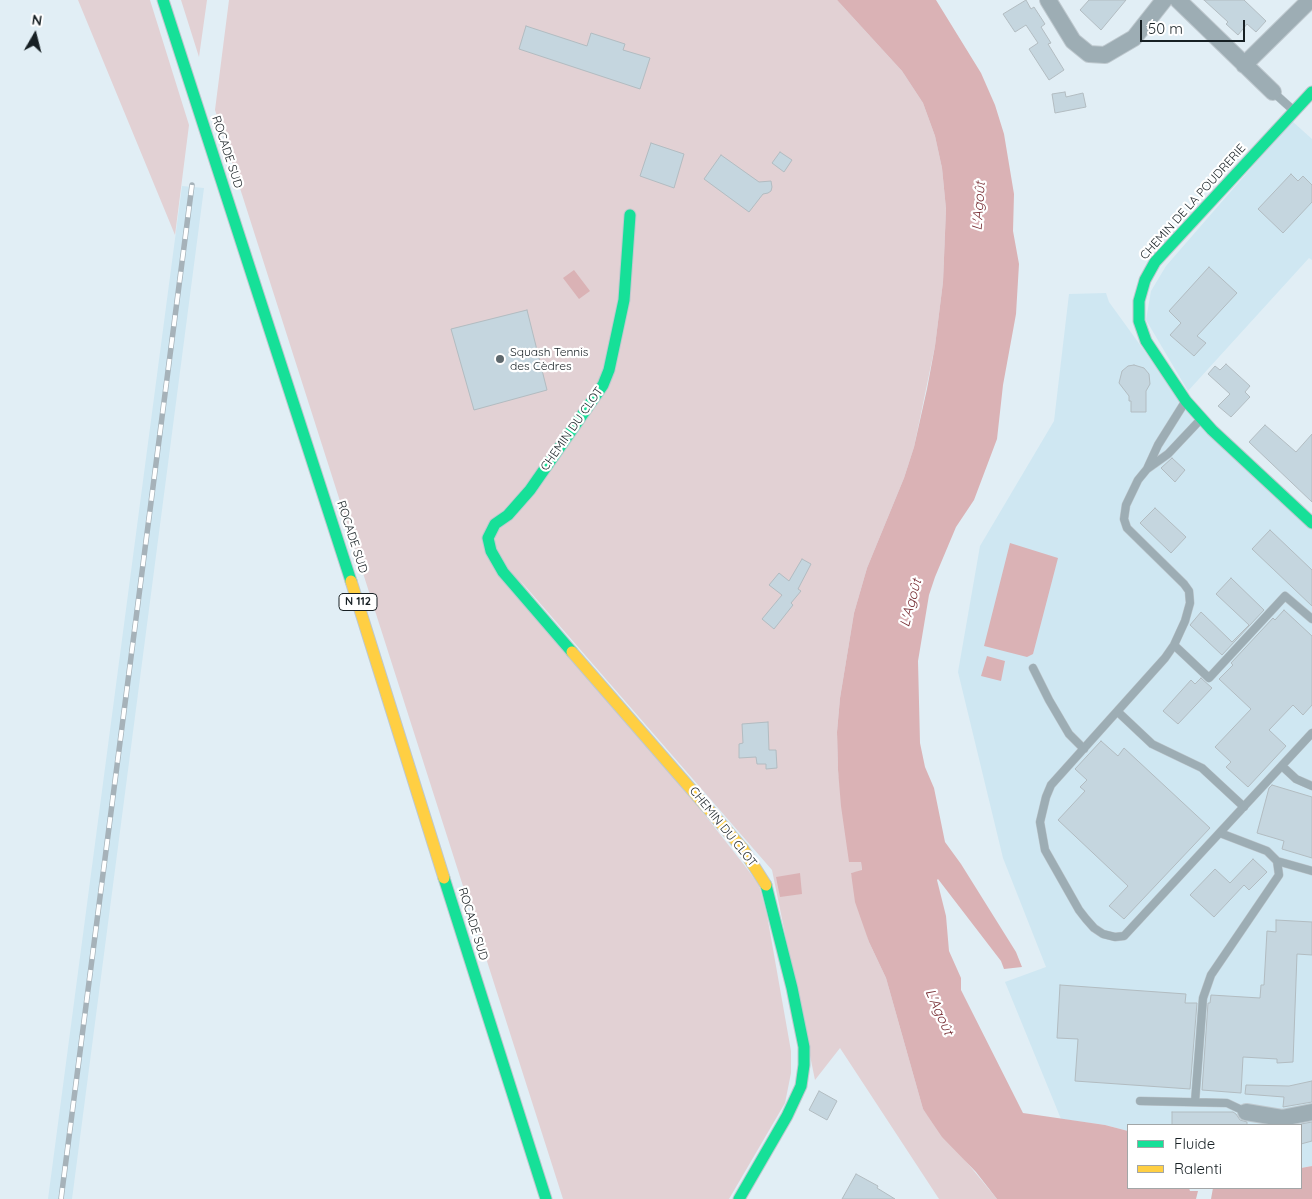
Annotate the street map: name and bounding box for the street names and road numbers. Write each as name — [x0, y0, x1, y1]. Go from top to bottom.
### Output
street label: ROCADE SUD — [209, 114, 245, 190]
street label: CHEMIN DE LA POUDRERIE — [1137, 141, 1249, 263]
street label: CHEMIN DU CLOT — [538, 384, 606, 474]
street label: ROCADE SUD — [334, 499, 370, 575]
road number: N 112 — [339, 594, 377, 610]
street label: CHEMIN DU CLOT — [686, 784, 760, 870]
street label: ROCADE SUD — [455, 886, 491, 962]

